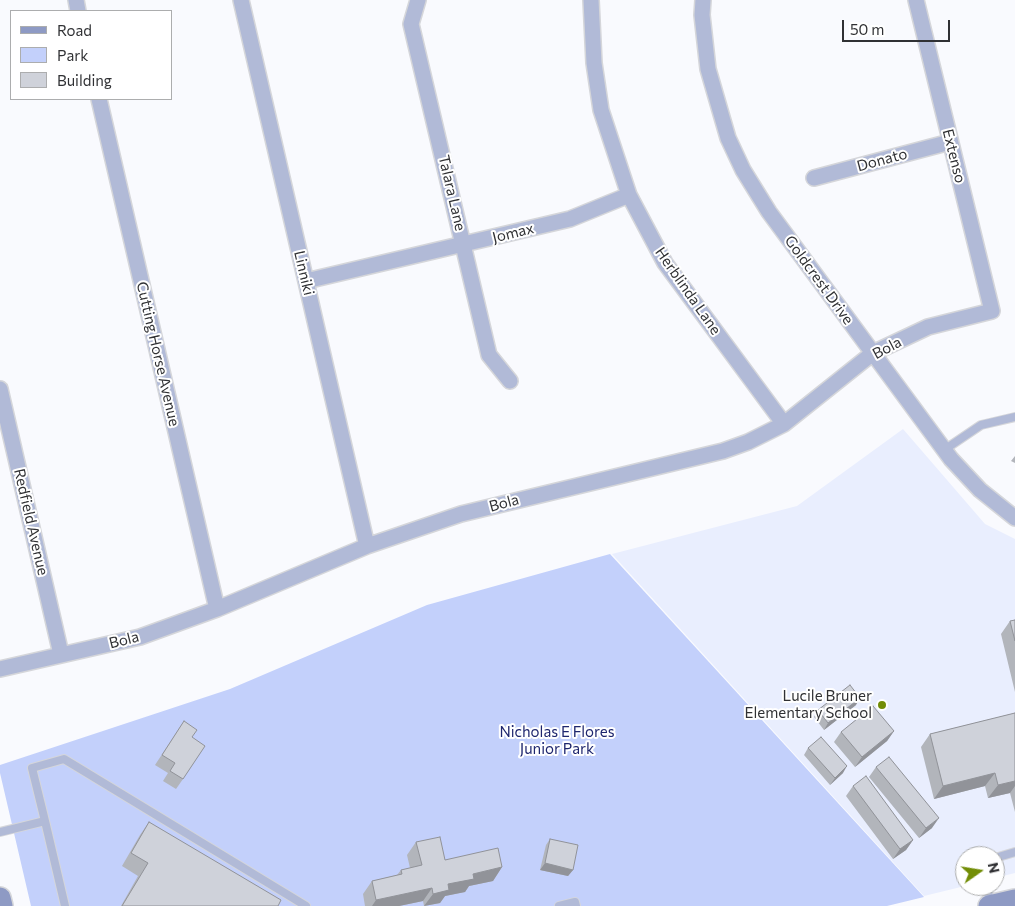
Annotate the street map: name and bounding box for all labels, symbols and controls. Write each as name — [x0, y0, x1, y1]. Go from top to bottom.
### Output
legend — [10, 10, 172, 100]
scale bar — [845, 10, 952, 42]
text: 50 m — [850, 20, 884, 38]
text: Road — [57, 21, 92, 39]
text: Park — [57, 46, 88, 64]
text: Building — [57, 71, 112, 89]
street label: Extenso — [939, 127, 969, 185]
street label: Donato — [855, 145, 909, 175]
street label: Talara Lane — [435, 153, 469, 233]
street label: Jomax — [490, 219, 536, 247]
street label: Goldcrest Drive — [781, 232, 857, 328]
street label: Herblinda Lane — [651, 244, 725, 338]
street label: Linniki — [290, 249, 318, 297]
street label: Cutting Horse Avenue — [133, 280, 183, 428]
street label: Bola — [869, 333, 905, 363]
street label: Redfield Avenue — [10, 467, 52, 577]
street label: Bola — [487, 490, 521, 516]
street label: Bola — [107, 628, 141, 652]
place label: Lucile Bruner Elementary School — [745, 687, 872, 722]
marker: Lucile Bruner Elementary School — [876, 699, 888, 711]
park label: Nicholas E Flores Junior Park — [499, 723, 615, 758]
north arrow — [955, 846, 1005, 896]
text: N — [985, 861, 1004, 875]

